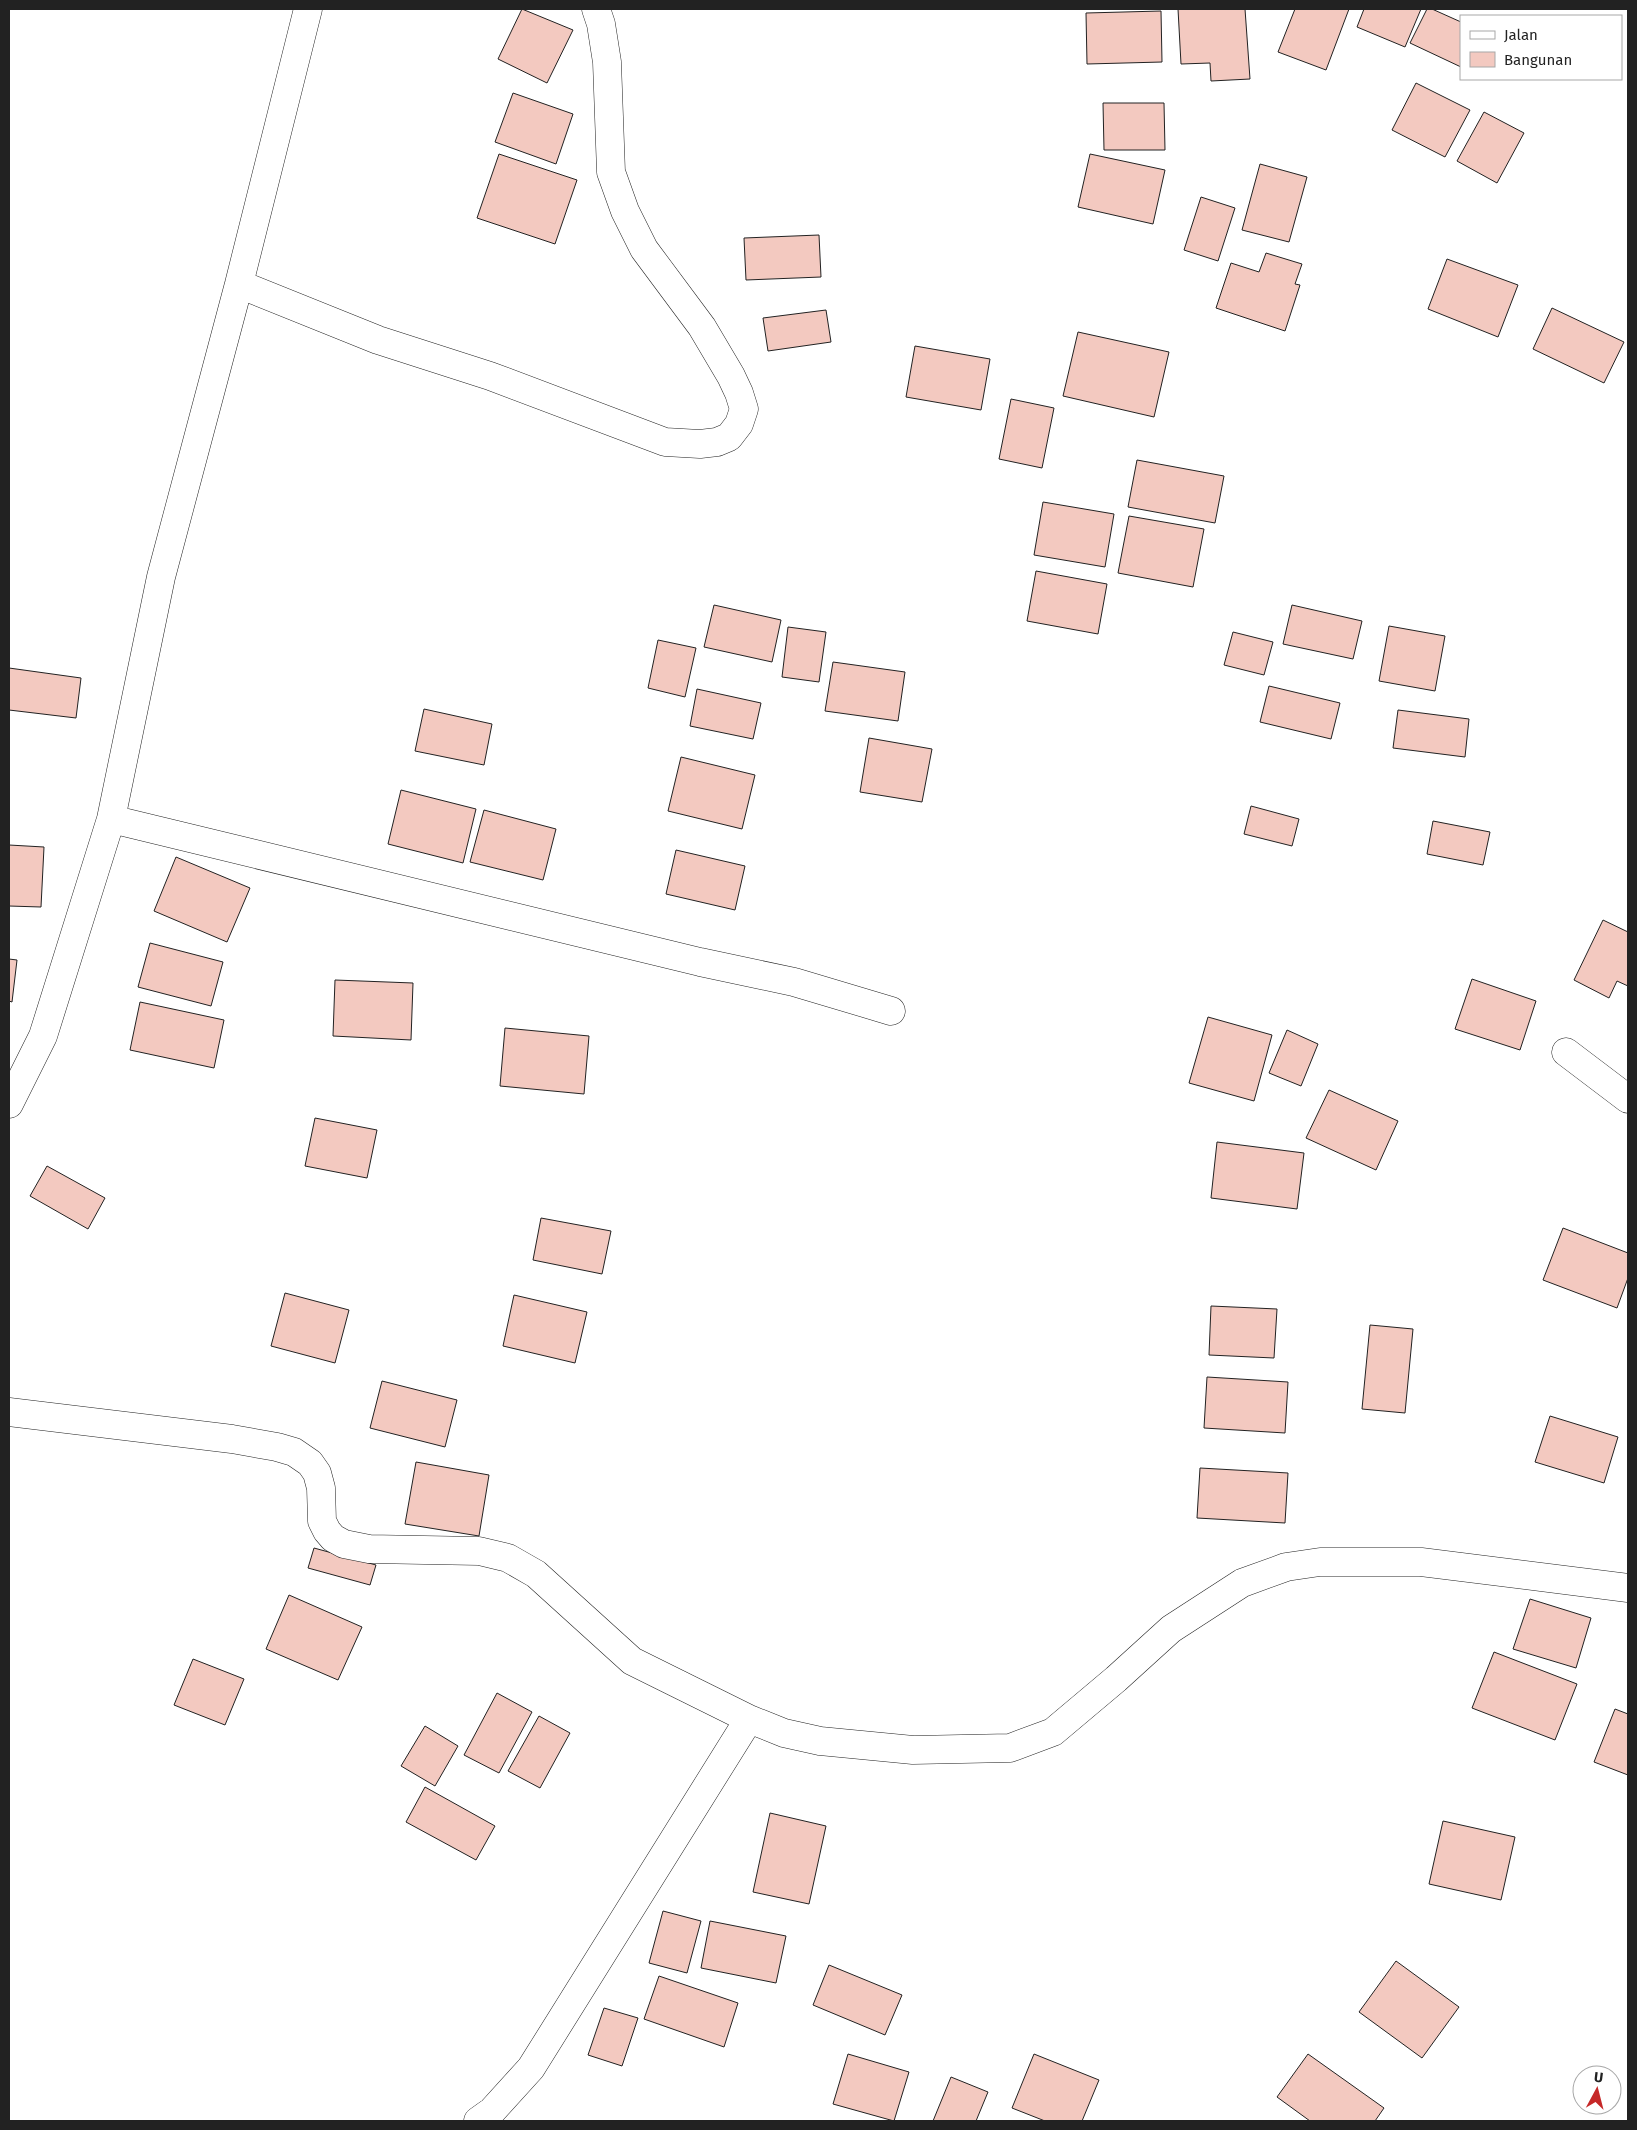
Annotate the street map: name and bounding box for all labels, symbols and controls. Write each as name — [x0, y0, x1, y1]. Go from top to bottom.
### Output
legend — [1460, 15, 1622, 80]
text: Jalan — [1504, 26, 1538, 44]
text: Bangunan — [1504, 51, 1572, 69]
north arrow — [1572, 2065, 1622, 2115]
text: U — [1593, 2069, 1604, 2087]

